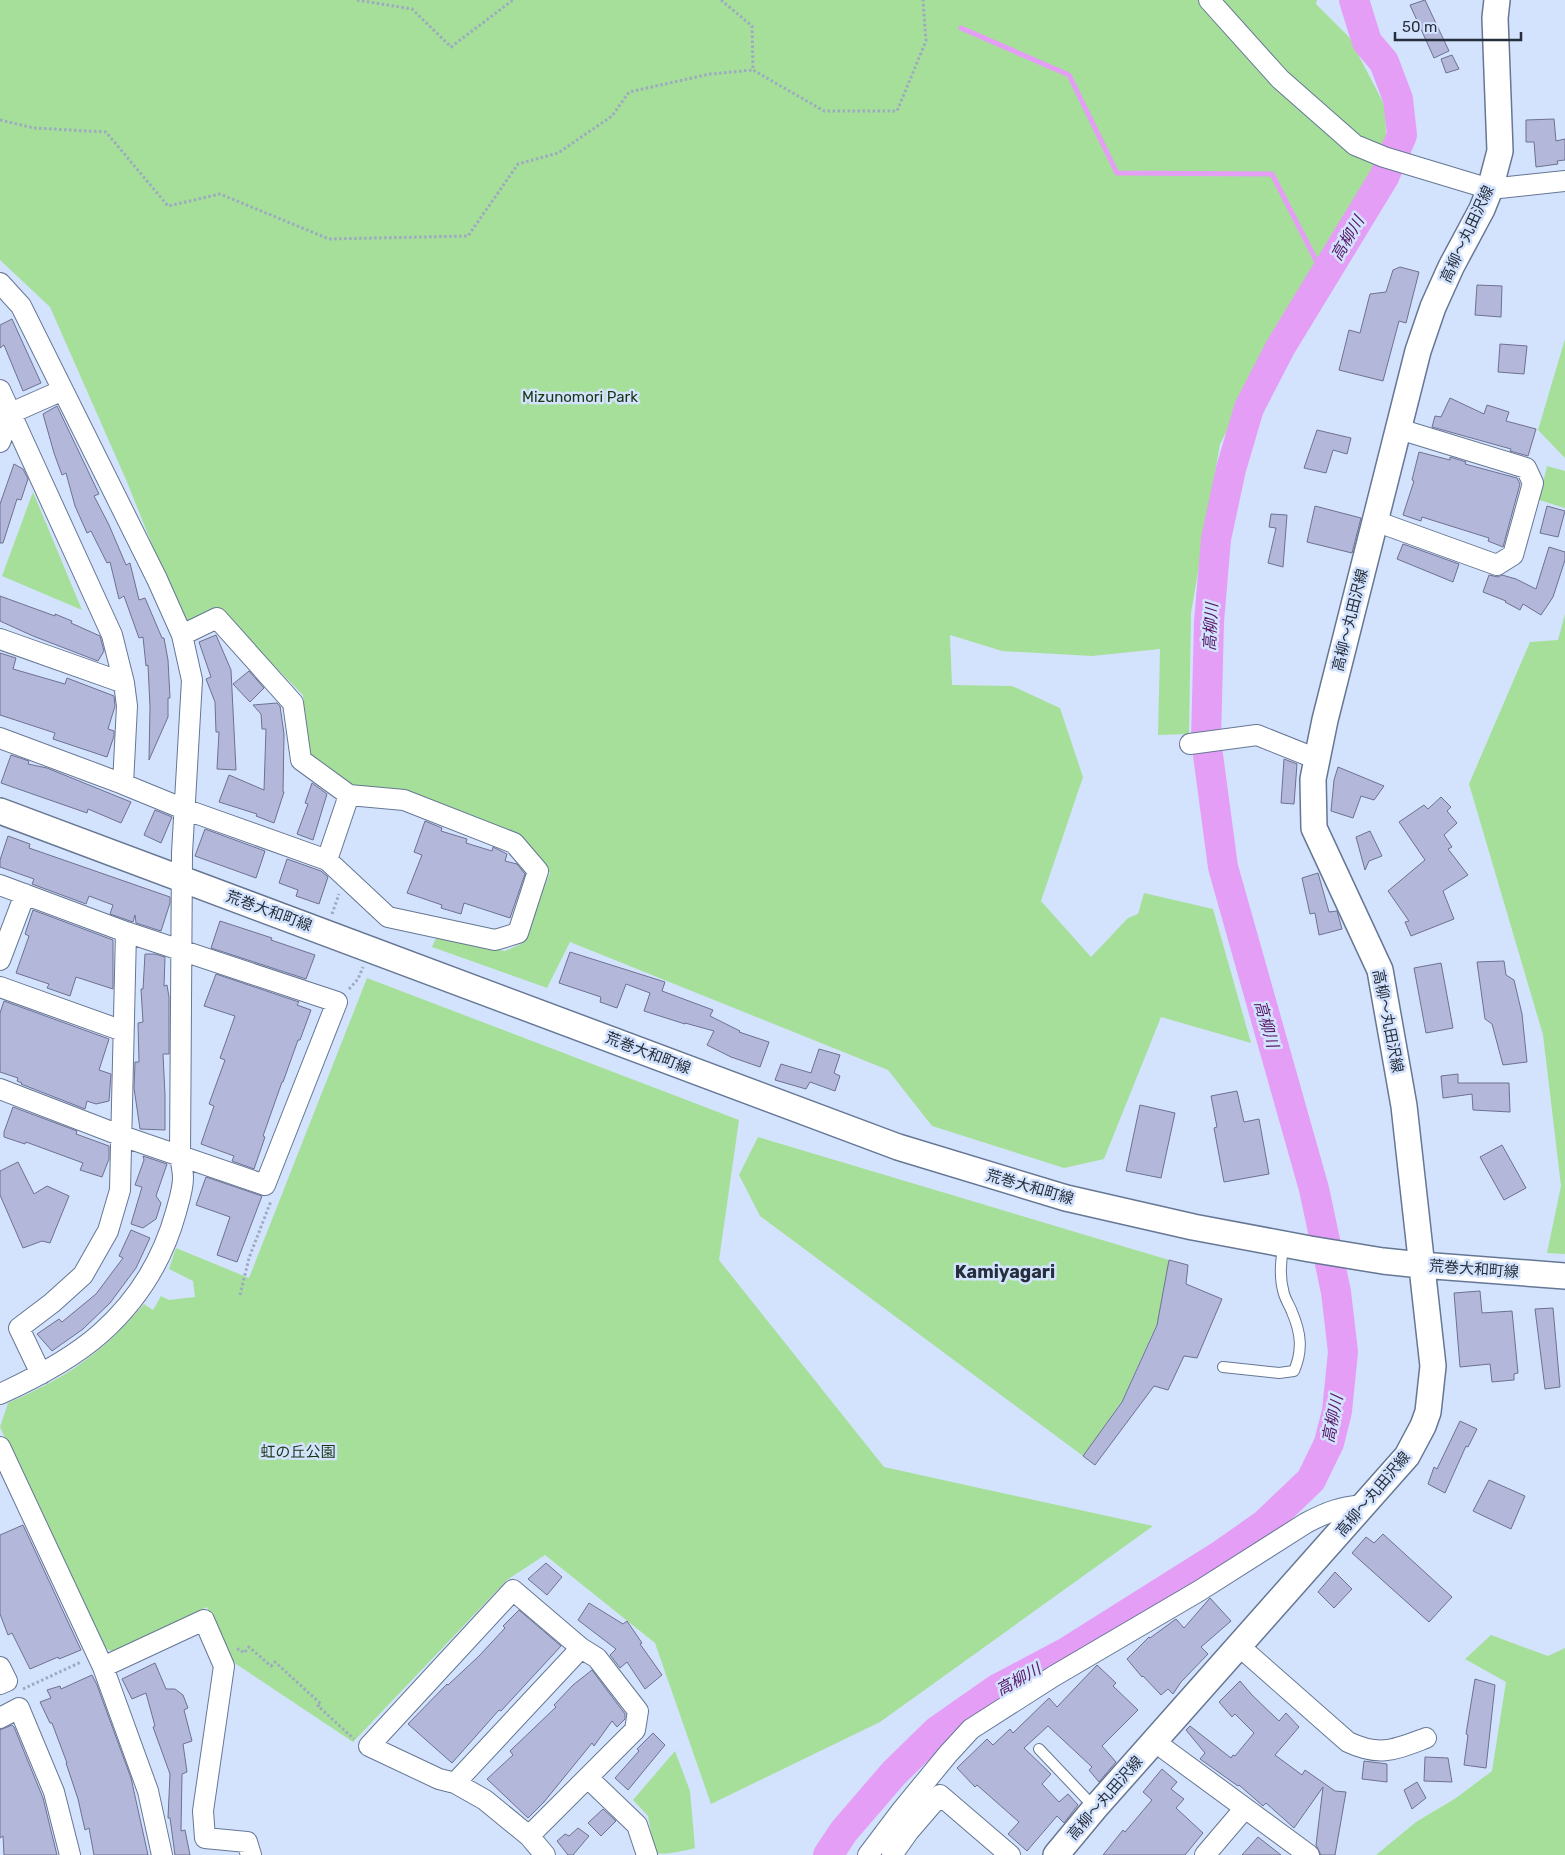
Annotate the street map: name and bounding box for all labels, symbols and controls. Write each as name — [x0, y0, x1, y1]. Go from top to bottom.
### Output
scale bar — [1395, 10, 1521, 42]
text: 50 m — [1402, 18, 1437, 36]
street label: 高柳～丸田沢線 — [1437, 183, 1497, 285]
water label: 高柳川 — [1327, 211, 1369, 264]
park label: Mizunomori Park — [522, 388, 638, 406]
street label: 高柳～丸田沢線 — [1329, 567, 1371, 673]
water label: 高柳川 — [1200, 601, 1221, 651]
street label: 荒巻大和町線 — [224, 887, 314, 935]
street label: 高柳～丸田沢線 — [1369, 968, 1407, 1074]
water label: 高柳川 — [1251, 998, 1283, 1052]
street label: 荒巻大和町線 — [603, 1028, 693, 1078]
street label: 荒巻大和町線 — [984, 1166, 1076, 1208]
street label: 荒巻大和町線 — [1428, 1257, 1520, 1281]
district label: Kamiyagari — [955, 1261, 1055, 1283]
water label: 高柳川 — [1319, 1392, 1347, 1444]
park label: 虹の丘公園 — [260, 1443, 336, 1461]
street label: 高柳～丸田沢線 — [1332, 1448, 1414, 1540]
water label: 高柳川 — [993, 1659, 1046, 1699]
street label: 高柳～丸田沢線 — [1064, 1752, 1146, 1844]

